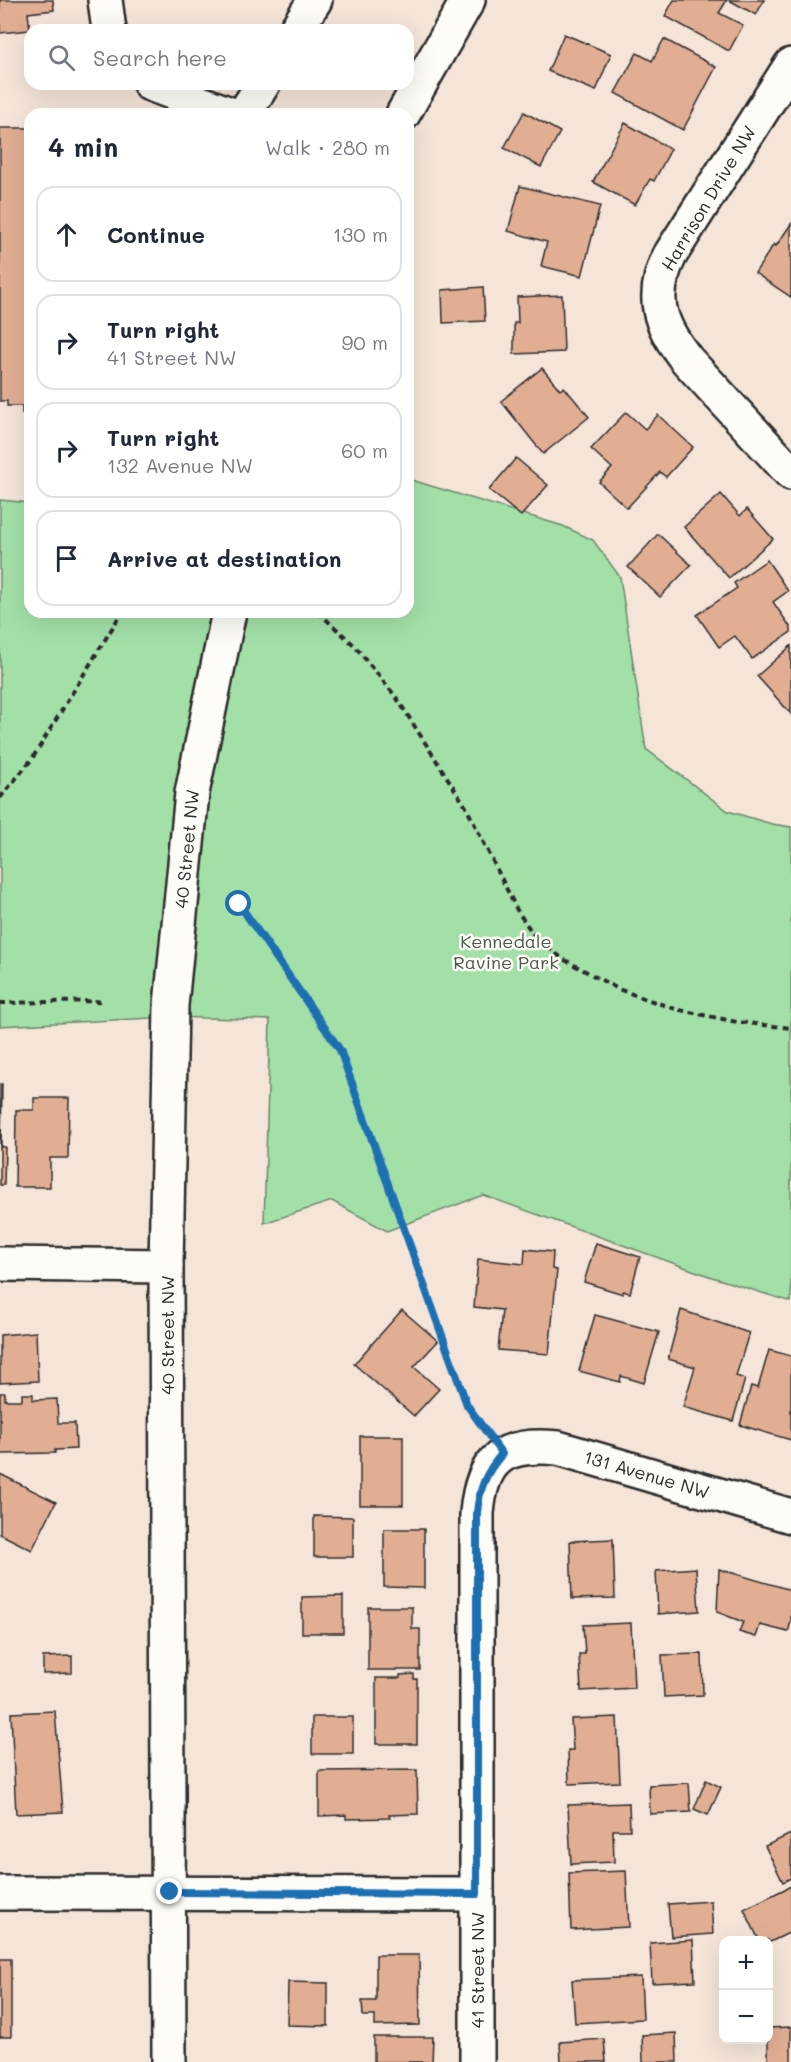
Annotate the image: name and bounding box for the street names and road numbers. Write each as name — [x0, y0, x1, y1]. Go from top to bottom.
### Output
street label: Harrison Drive NW — [655, 121, 761, 275]
street label: 40 Street NW — [169, 788, 204, 910]
street label: 40 Street NW — [155, 1275, 179, 1395]
street label: 131 Avenue NW — [581, 1444, 713, 1504]
street label: 41 Street NW — [465, 1912, 489, 2028]

